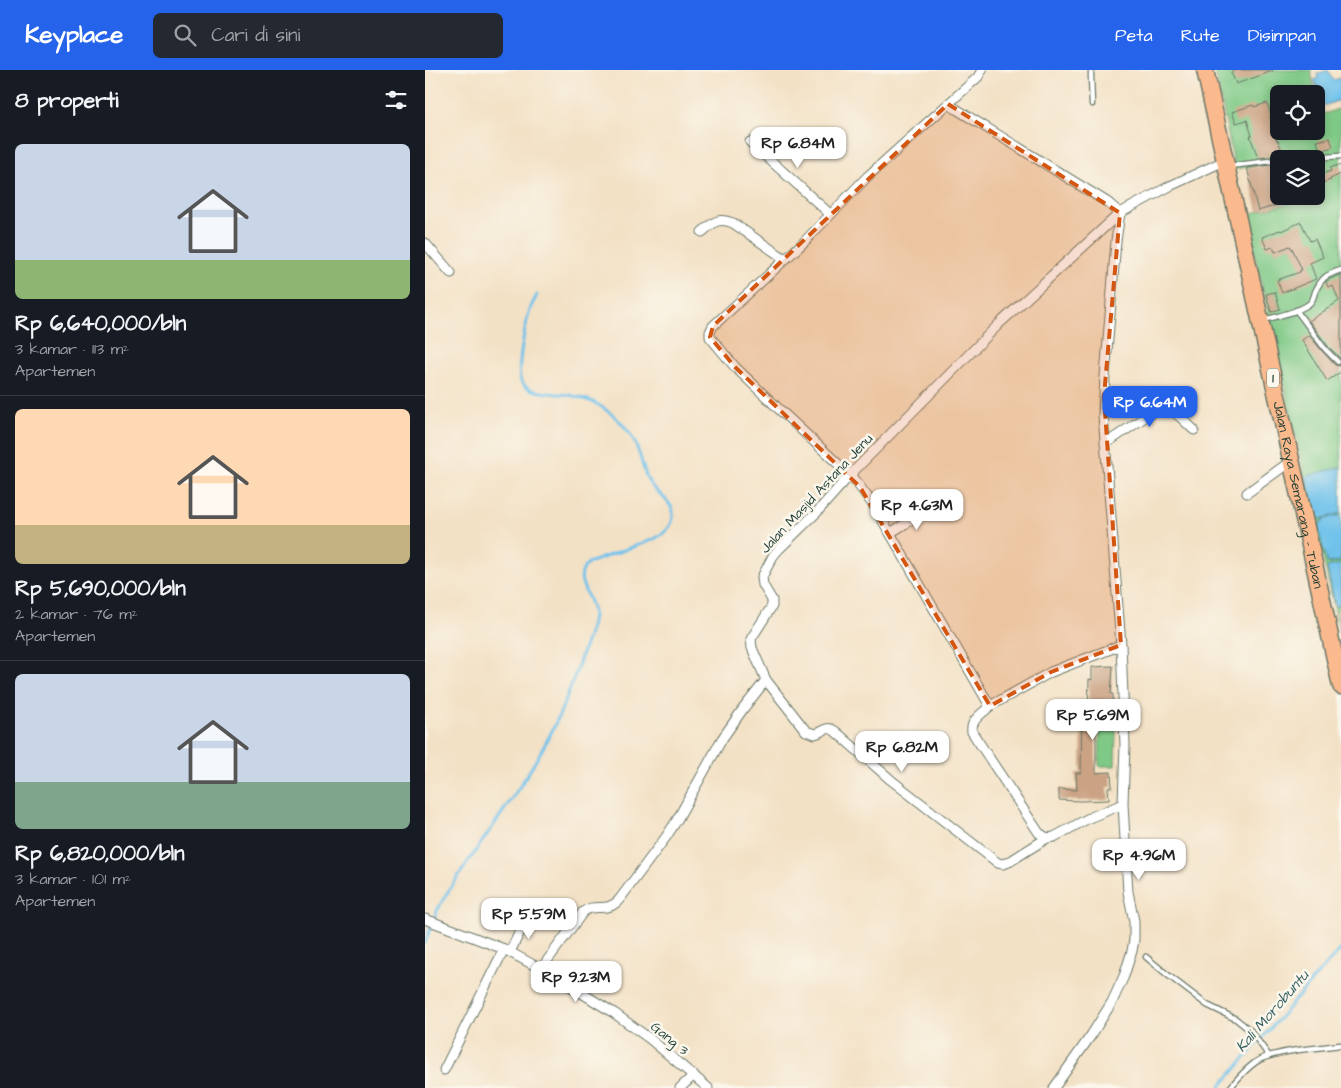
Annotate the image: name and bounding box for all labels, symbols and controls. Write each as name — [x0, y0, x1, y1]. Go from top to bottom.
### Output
search box — [153, 13, 503, 58]
text: Keyplace — [25, 18, 123, 52]
icon: search — [171, 21, 199, 49]
text: Cari di sini — [211, 22, 300, 49]
text: Peta — [1115, 23, 1153, 48]
text: Rute — [1181, 23, 1220, 48]
text: Disimpan — [1248, 23, 1316, 48]
map controls — [1270, 85, 1325, 205]
button: locate — [1270, 85, 1325, 140]
text: 8 properti — [15, 86, 118, 115]
icon: filters — [382, 86, 410, 114]
pin: Rp 6.84M — [746, 126, 850, 169]
text: Rp 6.84M — [761, 132, 835, 154]
button: layers — [1270, 150, 1325, 205]
icon: home — [168, 176, 258, 266]
text: Rp 6,640,000/bln — [15, 309, 186, 338]
text: 3 kamar · 113 m² — [15, 338, 129, 360]
text: Apartemen — [15, 360, 95, 382]
road number: 1 — [1267, 368, 1279, 388]
pin: Rp 6.64M — [1098, 386, 1202, 428]
text: Rp 6.64M — [1113, 391, 1187, 413]
street label: Jalan Raya Semarang - Tuban — [1267, 400, 1328, 590]
street label: Jalan Masjid Astana Jenu — [756, 429, 878, 558]
icon: home — [168, 442, 258, 532]
pin: Rp 4.63M — [865, 488, 969, 531]
text: Rp 4.63M — [881, 494, 953, 516]
text: Rp 5,690,000/bln — [15, 574, 186, 603]
text: 2 kamar · 76 m² — [15, 603, 138, 625]
text: Apartemen — [15, 625, 95, 647]
pin: Rp 5.69M — [1041, 698, 1145, 741]
text: Rp 5.69M — [1057, 704, 1129, 726]
icon: home — [168, 707, 258, 797]
pin: Rp 6.82M — [850, 730, 954, 773]
text: Rp 6.82M — [866, 736, 938, 758]
pin: Rp 4.96M — [1087, 838, 1191, 881]
text: Rp 6,820,000/bln — [15, 839, 184, 868]
text: Rp 4.96M — [1103, 844, 1175, 866]
text: 3 kamar · 101 m² — [15, 868, 131, 890]
text: Apartemen — [15, 890, 95, 912]
pin: Rp 5.59M — [477, 898, 581, 940]
text: Rp 5.59M — [492, 903, 566, 925]
pin: Rp 9.23M — [524, 960, 628, 1003]
water label: Kali Morobuntu — [1231, 965, 1315, 1057]
text: Rp 9.23M — [542, 966, 610, 988]
street label: Gang 3 — [646, 1017, 693, 1060]

